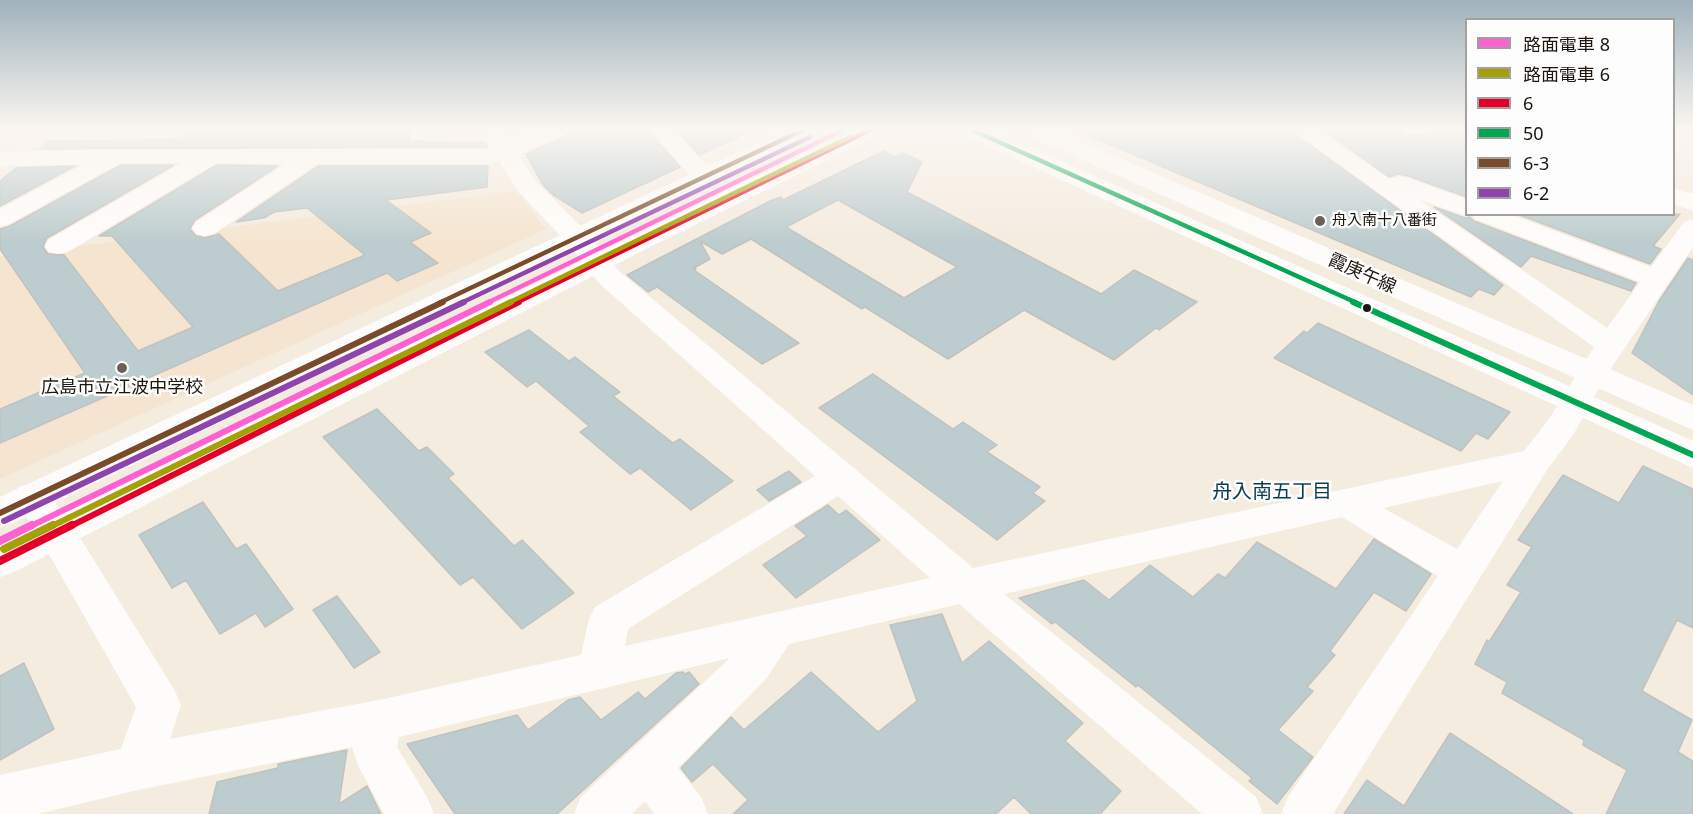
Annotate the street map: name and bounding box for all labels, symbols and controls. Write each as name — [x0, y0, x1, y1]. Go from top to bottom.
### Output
legend — [1465, 18, 1675, 216]
text: 路面電車 8 — [1523, 32, 1610, 56]
text: 路面電車 6 — [1523, 62, 1610, 86]
text: 6 — [1523, 91, 1533, 115]
text: 50 — [1523, 121, 1544, 145]
text: 6-3 — [1523, 151, 1549, 175]
text: 6-2 — [1523, 181, 1549, 205]
place label: 舟入南十八番街 — [1332, 212, 1437, 230]
marker: 舟入南十八番街 — [1313, 214, 1327, 228]
street label: 霞庚午線 — [1325, 249, 1399, 299]
unlabelled marker — [1361, 302, 1373, 314]
marker: 広島市立江波中学校 — [115, 361, 129, 375]
place label: 広島市立江波中学校 — [41, 377, 203, 399]
district label: 舟入南五丁目 — [1212, 480, 1332, 504]

